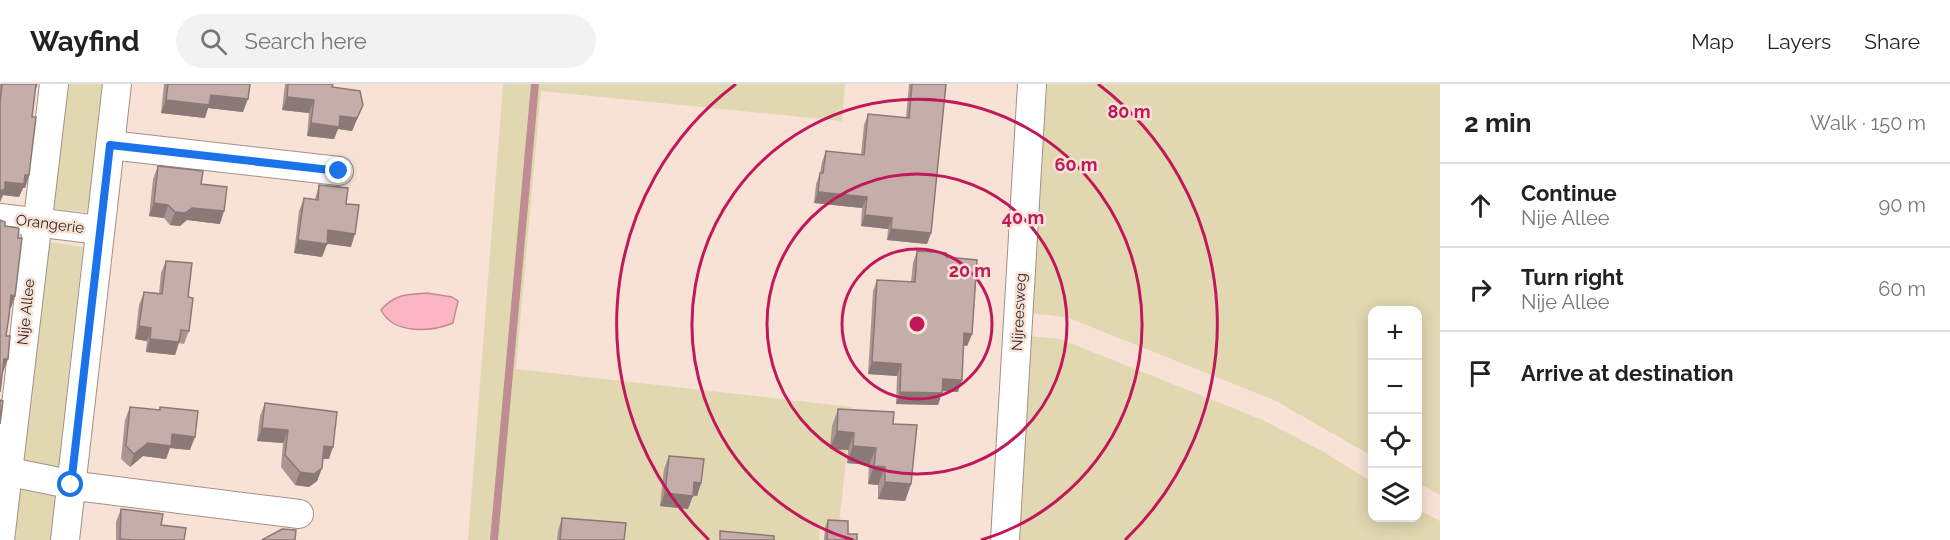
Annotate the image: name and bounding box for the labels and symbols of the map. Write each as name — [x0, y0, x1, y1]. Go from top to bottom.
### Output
text: 80 m — [1107, 101, 1151, 122]
text: 60 m — [1054, 154, 1098, 175]
route end — [325, 157, 351, 183]
text: 40 m — [1002, 207, 1044, 228]
street label: Orangerie — [15, 211, 85, 237]
text: 20 m — [949, 260, 991, 281]
street label: Nijreesweg — [1008, 273, 1030, 351]
street label: Nije Allee — [14, 278, 38, 346]
centre of rings — [907, 314, 927, 334]
route start — [57, 471, 83, 497]

